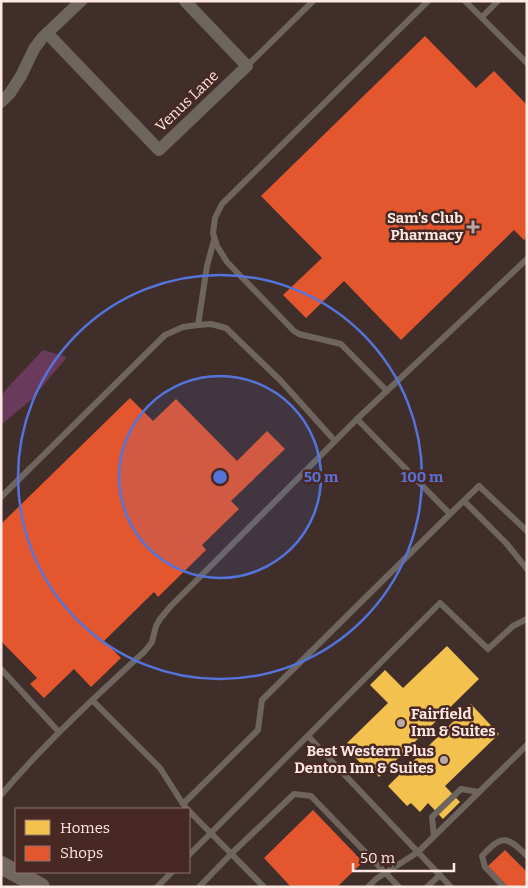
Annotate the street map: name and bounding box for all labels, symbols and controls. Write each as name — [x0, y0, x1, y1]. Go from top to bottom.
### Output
street label: Venus Lane — [152, 67, 222, 135]
place label: Sam's Club Pharmacy — [387, 209, 464, 244]
marker: Sam's Club Pharmacy — [467, 221, 479, 233]
centre of rings — [211, 468, 229, 486]
text: 50 m — [304, 468, 339, 486]
text: 100 m — [401, 468, 444, 486]
place label: Fairfield Inn & Suites — [411, 705, 496, 740]
marker: Fairfield Inn & Suites — [395, 717, 407, 729]
place label: Best Western Plus Denton Inn & Suites — [294, 742, 434, 777]
marker: Best Western Plus Denton Inn & Suites — [438, 754, 450, 766]
legend — [15, 808, 190, 873]
text: Homes — [60, 819, 110, 837]
scale bar — [353, 840, 454, 872]
text: Shops — [60, 844, 103, 862]
text: 50 m — [360, 849, 396, 867]

